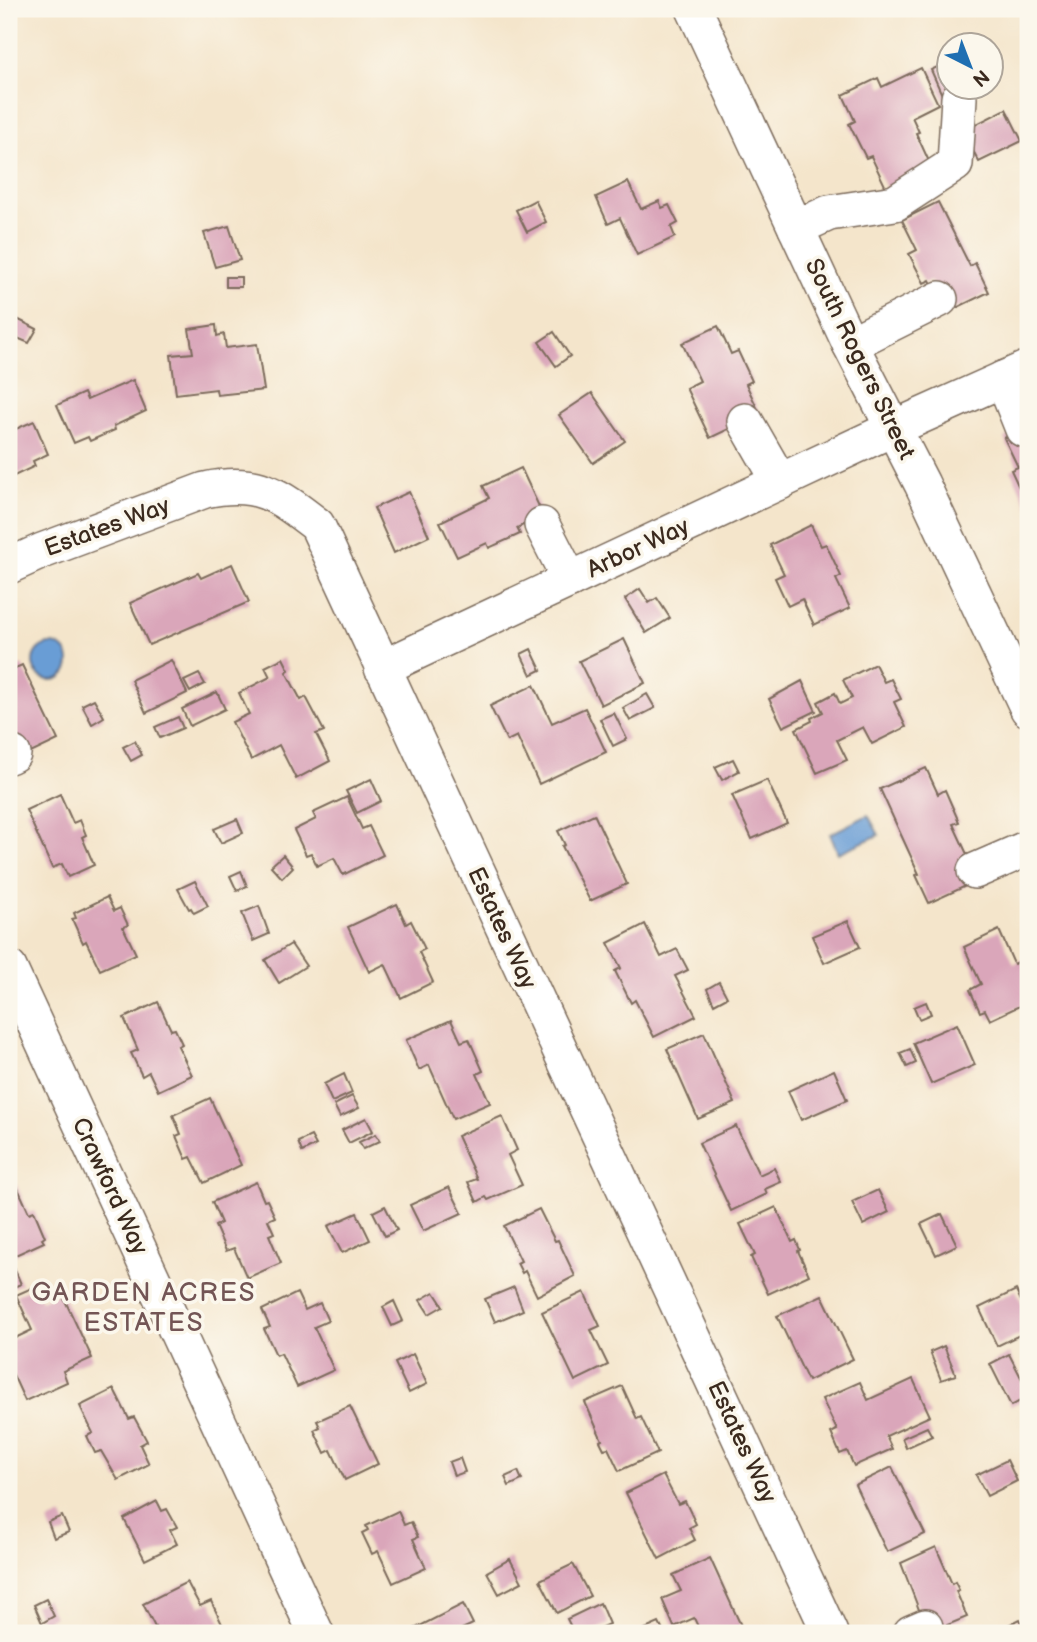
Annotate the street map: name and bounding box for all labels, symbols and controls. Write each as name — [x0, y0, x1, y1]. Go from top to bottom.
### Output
north arrow — [936, 32, 1006, 102]
text: N — [967, 64, 993, 91]
street label: South Rogers Street — [799, 254, 921, 465]
street label: Estates Way — [40, 491, 174, 563]
street label: Arbor Way — [582, 512, 694, 584]
street label: Estates Way — [461, 862, 543, 994]
street label: Crawford Way — [66, 1113, 154, 1259]
district label: GARDEN ACRES ESTATES — [31, 1278, 257, 1339]
street label: Estates Way — [701, 1376, 783, 1508]

